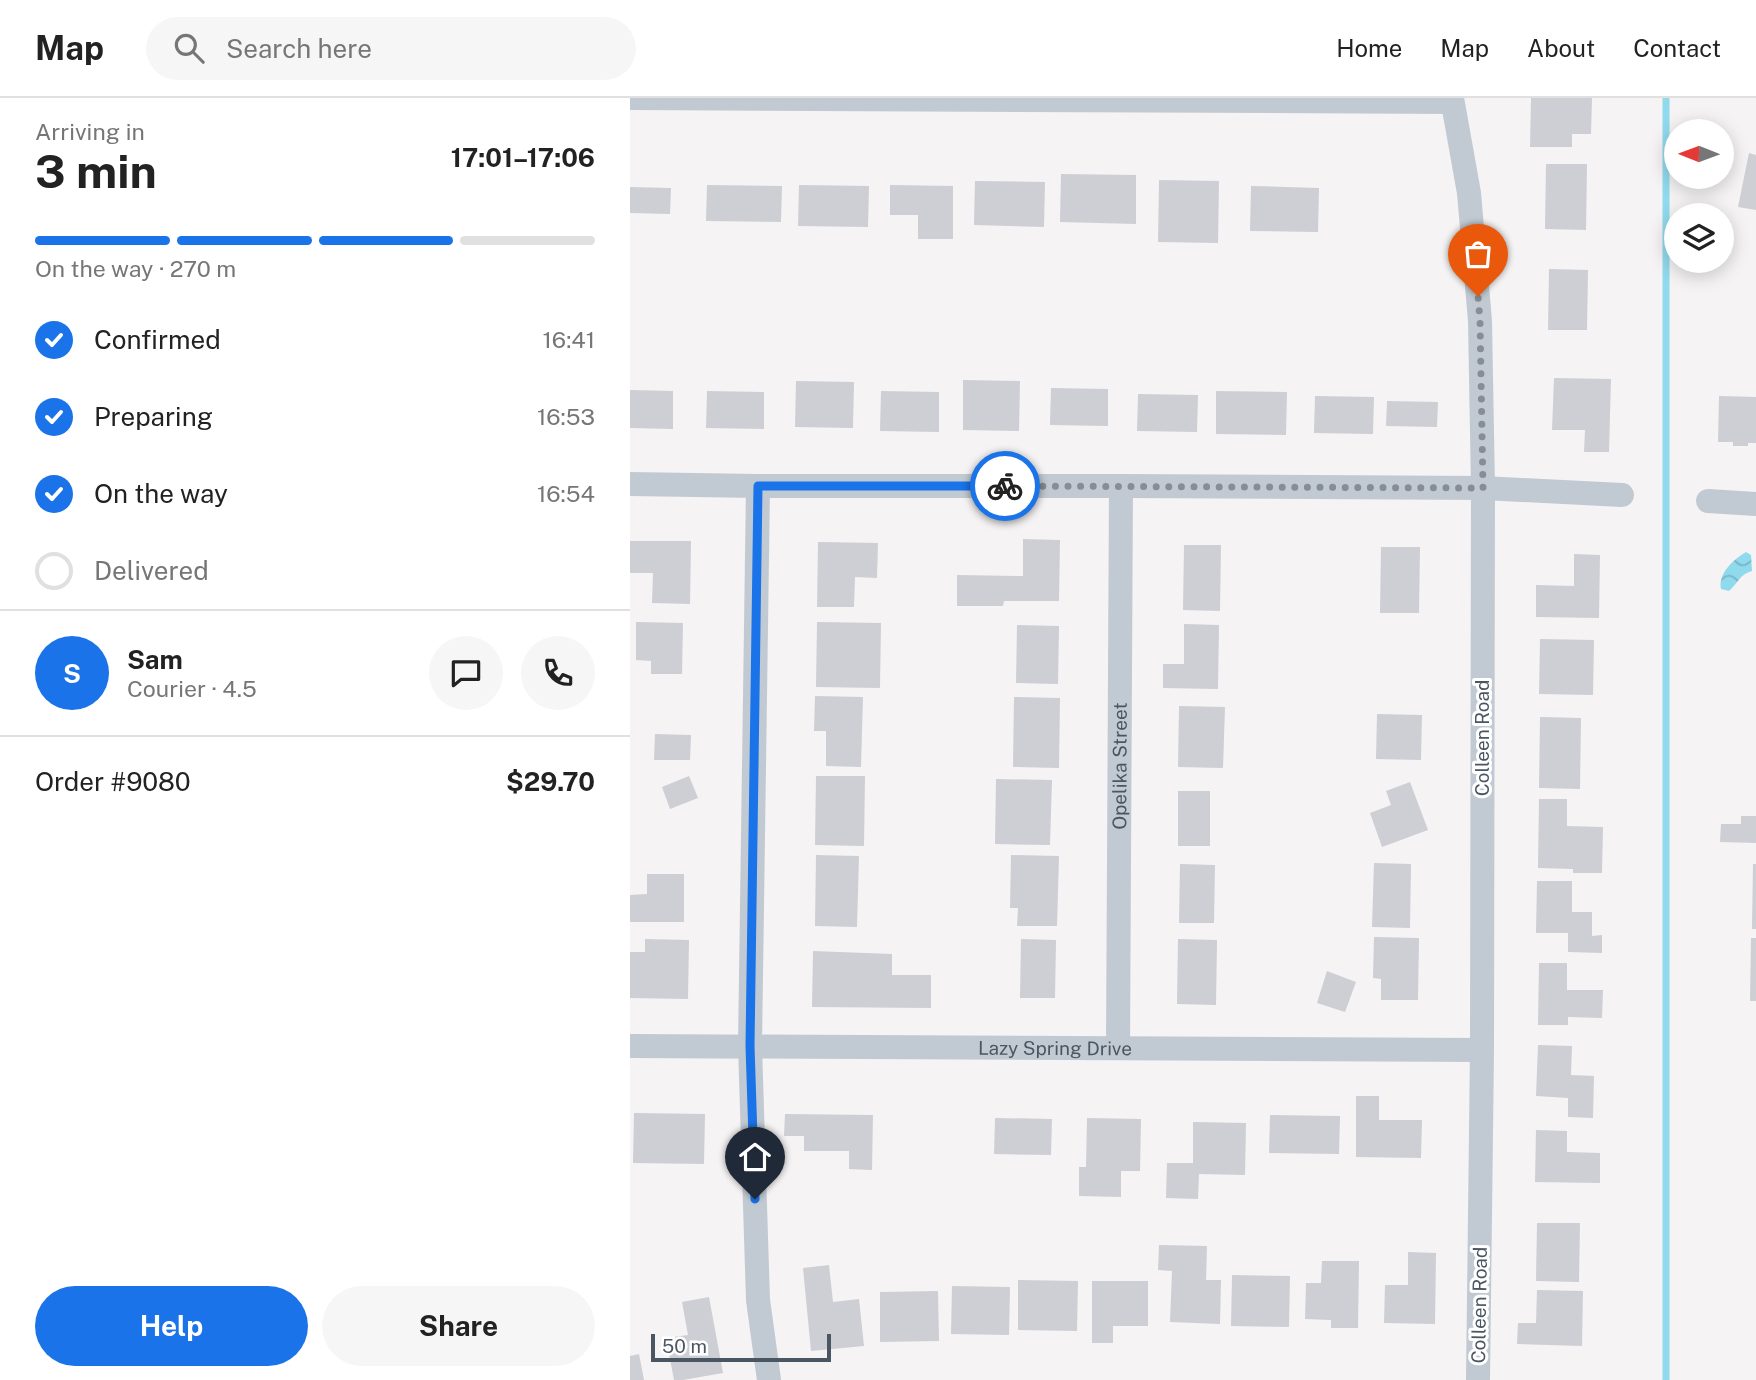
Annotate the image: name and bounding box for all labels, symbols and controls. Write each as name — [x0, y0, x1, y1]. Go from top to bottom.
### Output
search box — [146, 17, 636, 80]
text: Map — [35, 29, 104, 67]
icon: search — [170, 29, 208, 67]
text: Search here — [226, 33, 372, 64]
text: Home — [1336, 34, 1402, 62]
text: Map — [1440, 34, 1489, 62]
text: About — [1527, 34, 1595, 62]
text: Contact — [1633, 34, 1721, 62]
text: Arriving in — [35, 118, 145, 145]
north arrow — [1664, 119, 1734, 189]
map controls — [1664, 119, 1734, 273]
text: 17:01–17:06 — [451, 142, 595, 173]
text: 3 min — [35, 144, 157, 198]
button: layers — [1664, 203, 1734, 273]
pin — [1448, 224, 1508, 296]
icon: bag — [1459, 235, 1497, 273]
text: On the way · 270 m — [35, 255, 236, 282]
icon: check — [35, 321, 73, 359]
text: Confirmed — [94, 324, 221, 355]
text: 16:41 — [542, 326, 595, 353]
icon: check — [35, 398, 73, 436]
text: Preparing — [94, 401, 213, 432]
text: 16:53 — [537, 403, 595, 430]
courier — [970, 451, 1040, 521]
icon: bike — [986, 467, 1024, 505]
icon: check — [35, 475, 73, 513]
text: On the way — [94, 478, 228, 509]
text: 16:54 — [537, 480, 595, 507]
text: Delivered — [94, 555, 209, 586]
button: chat — [429, 636, 503, 710]
button: phone — [521, 636, 595, 710]
text: Sam — [127, 644, 183, 675]
text: S — [63, 658, 81, 689]
text: Courier · 4.5 — [127, 675, 257, 702]
street label: Colleen Road — [1471, 680, 1493, 796]
street label: Opelika Street — [1108, 702, 1131, 830]
text: Order #9080 — [35, 766, 191, 797]
text: $29.70 — [506, 766, 595, 797]
street label: Lazy Spring Drive — [978, 1037, 1132, 1059]
pin — [725, 1127, 785, 1199]
icon: home — [736, 1138, 774, 1176]
street label: Colleen Road — [1467, 1246, 1491, 1364]
button: Help — [35, 1286, 308, 1366]
button: Share — [322, 1286, 595, 1366]
scale bar — [651, 1331, 831, 1363]
text: 50 m — [662, 1335, 707, 1357]

